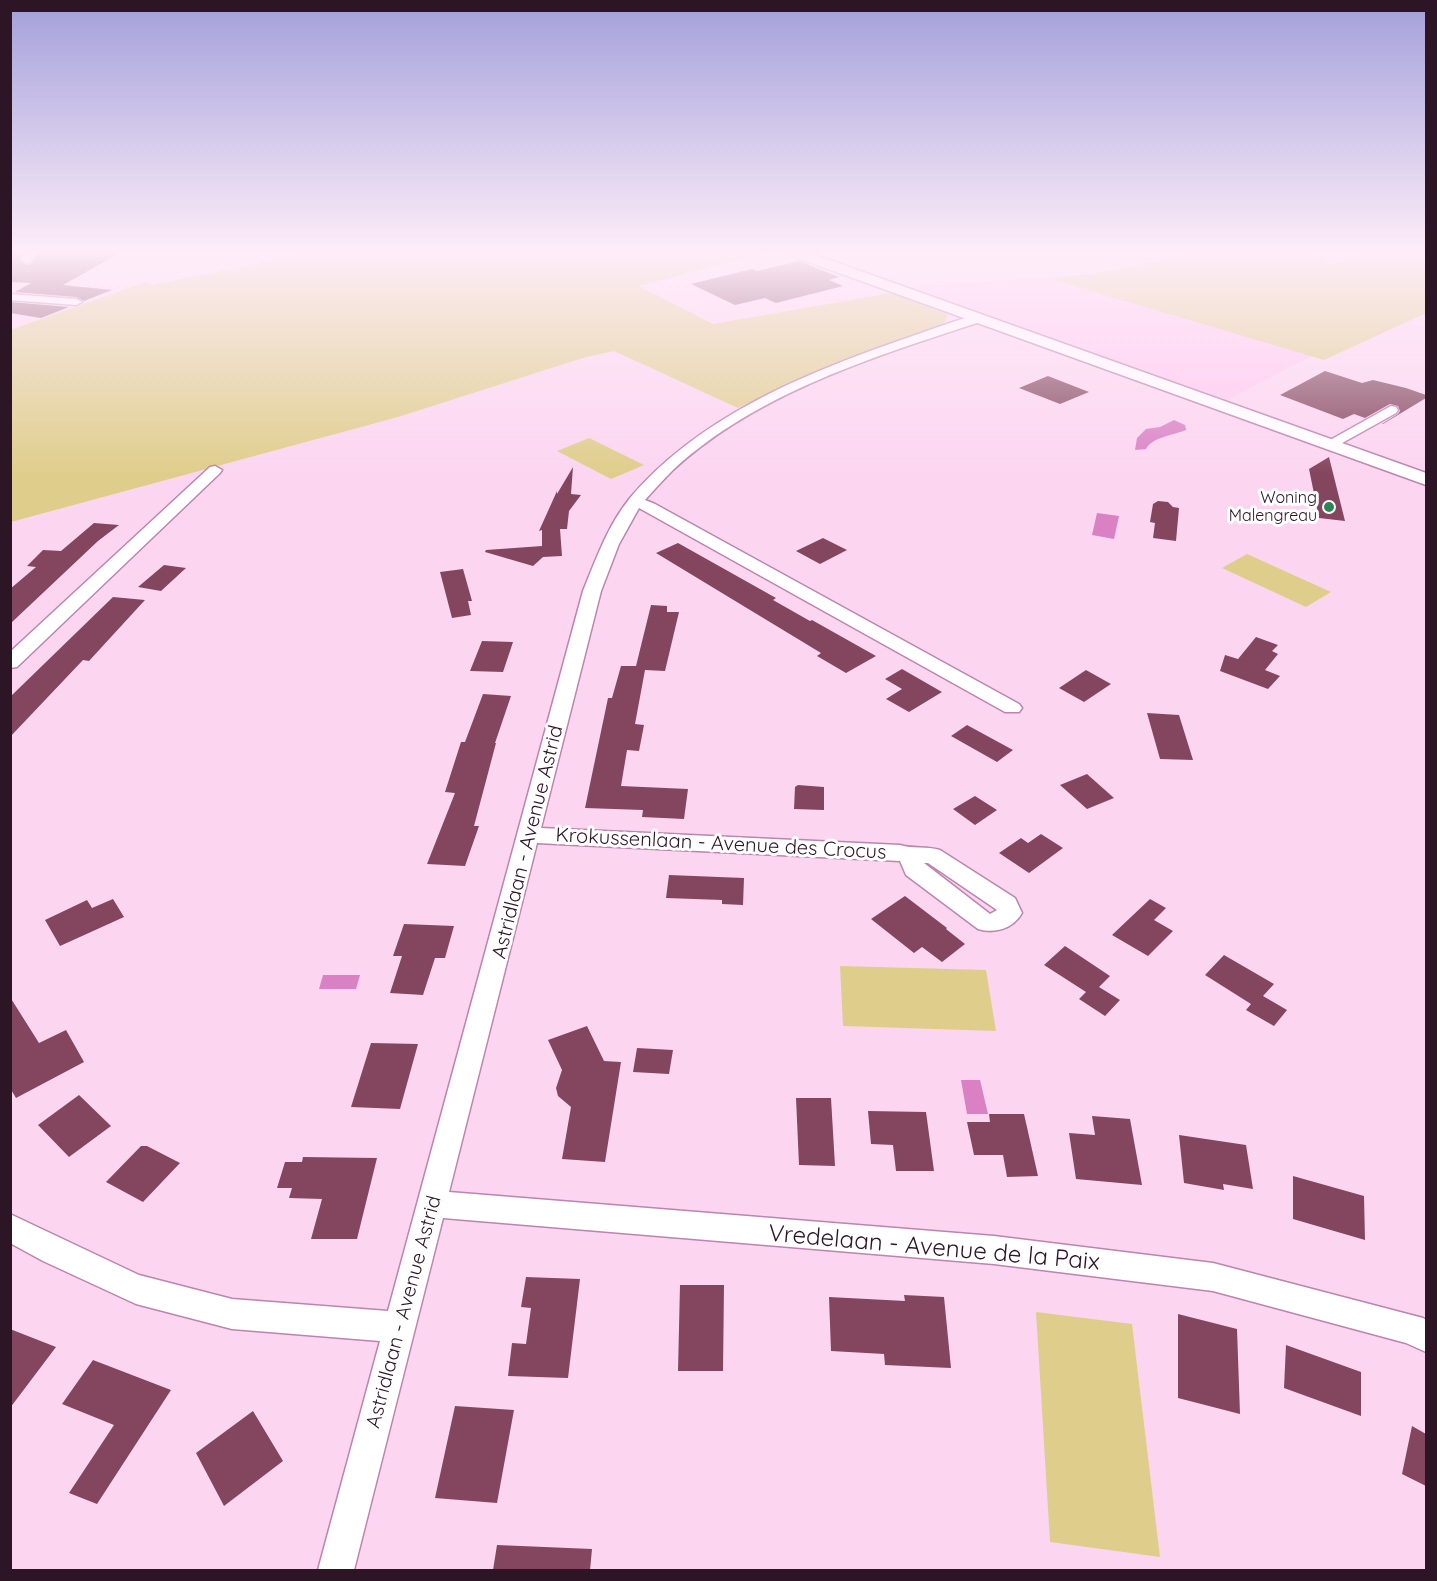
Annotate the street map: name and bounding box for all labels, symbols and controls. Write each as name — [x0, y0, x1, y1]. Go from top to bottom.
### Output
place label: Woning Malengreau — [1229, 488, 1317, 526]
marker: Woning Malengreau — [1322, 500, 1336, 514]
street label: Astridlaan - Avenue Astrid — [487, 723, 569, 961]
street label: Krokussenlaan - Avenue des Crocus — [555, 823, 887, 865]
street label: Astridlaan - Avenue Astrid — [361, 1193, 447, 1431]
street label: Vredelaan - Avenue de la Paix — [767, 1219, 1101, 1277]

